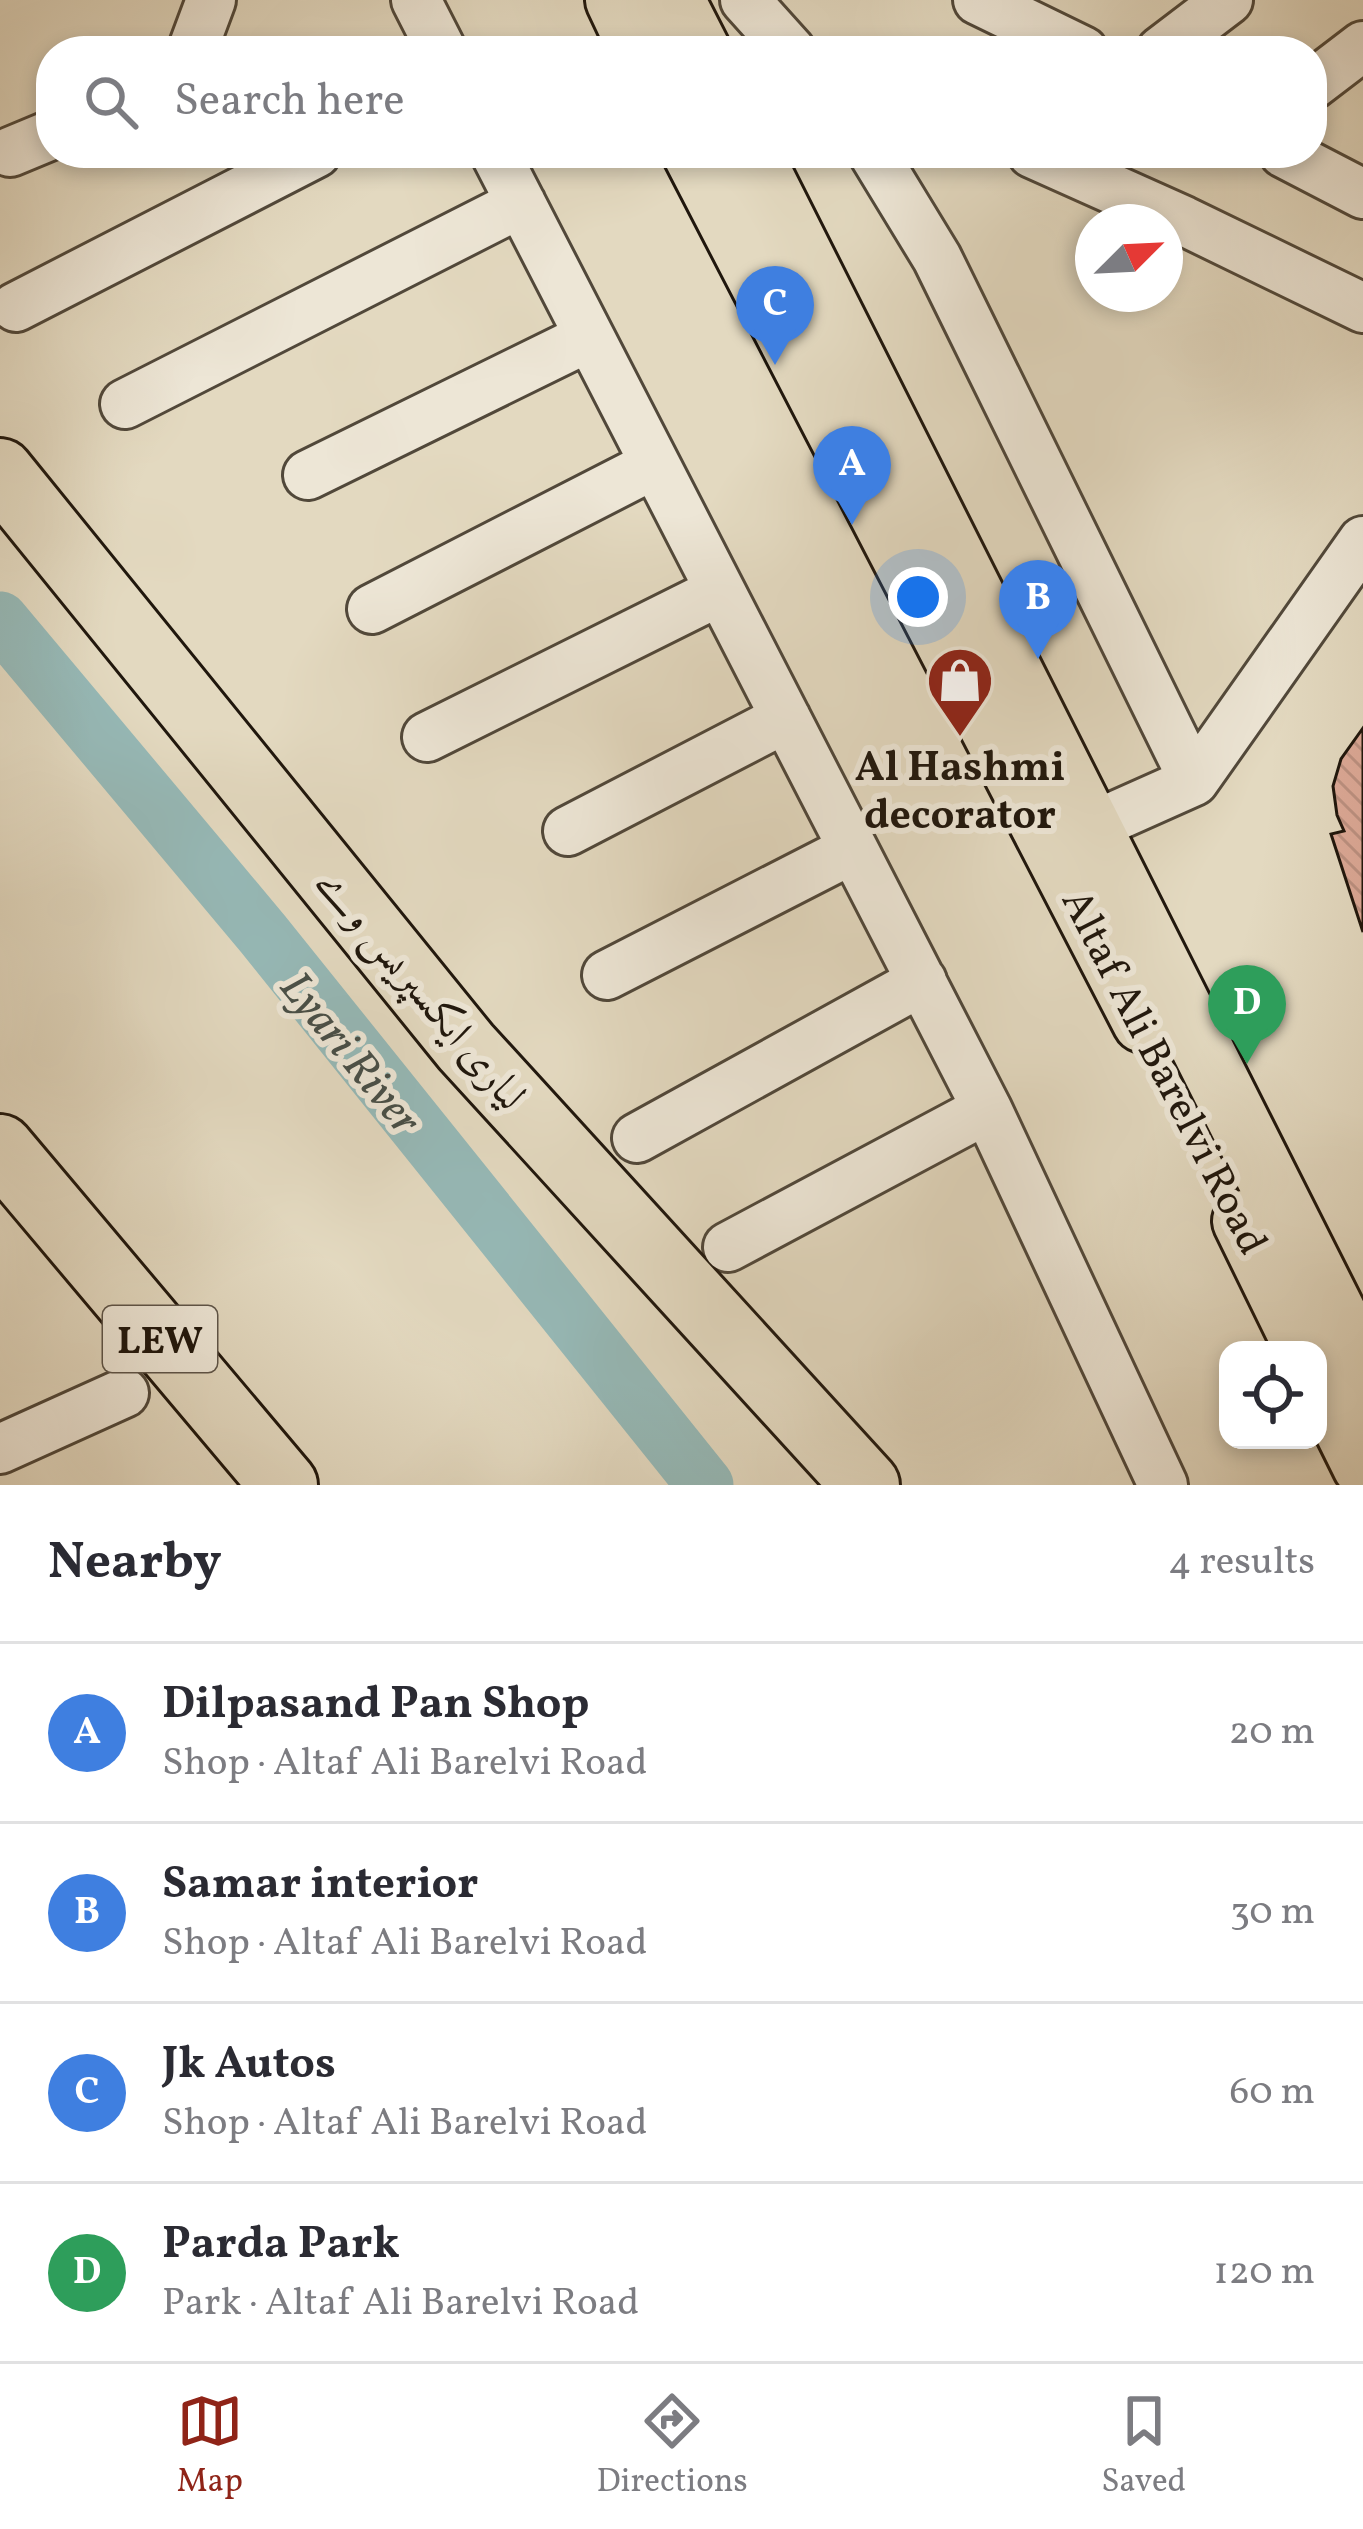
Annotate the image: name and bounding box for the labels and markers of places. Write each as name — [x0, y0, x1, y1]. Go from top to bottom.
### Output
pin: C — [736, 266, 814, 365]
pin: A — [813, 426, 891, 525]
pin: B — [999, 560, 1077, 659]
shop icon: Al Hashmi decorator — [925, 645, 995, 739]
place label: Al Hashmi decorator — [855, 740, 1065, 847]
pin: D — [1208, 965, 1286, 1064]

